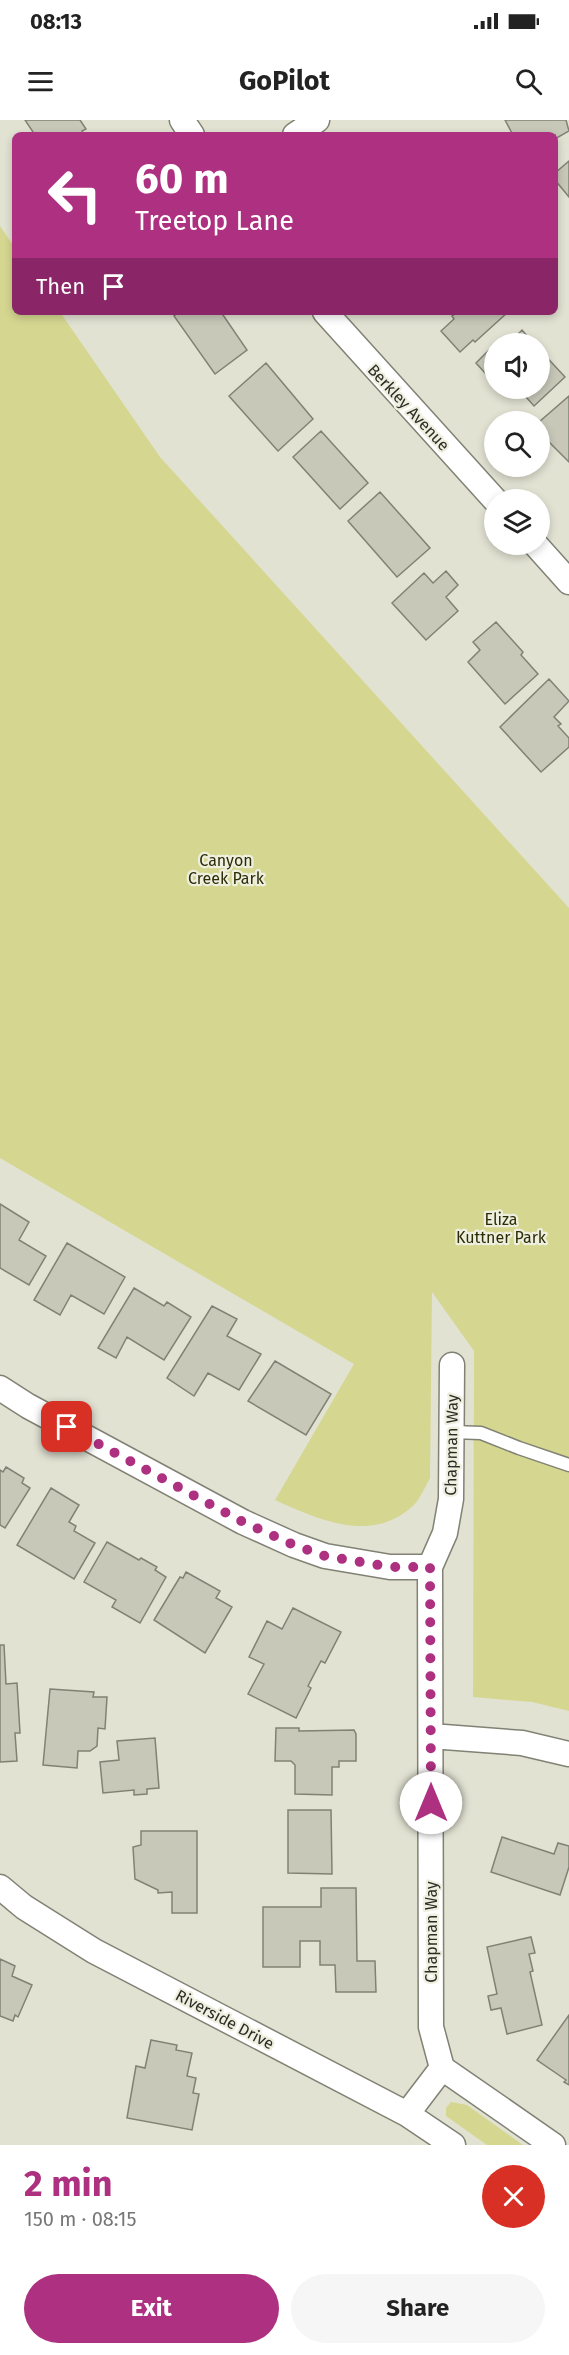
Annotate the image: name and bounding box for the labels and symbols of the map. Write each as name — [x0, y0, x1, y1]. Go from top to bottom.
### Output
street label: Berkley Avenue — [364, 360, 454, 455]
park label: Canyon Creek Park — [188, 851, 265, 888]
park label: Eliza Kuttner Park — [456, 1210, 547, 1247]
street label: Chapman Way — [441, 1394, 462, 1496]
pin — [41, 1401, 92, 1452]
position arrow — [399, 1771, 463, 1835]
street label: Chapman Way — [422, 1881, 441, 1983]
street label: Riverside Drive — [172, 1986, 277, 2053]

